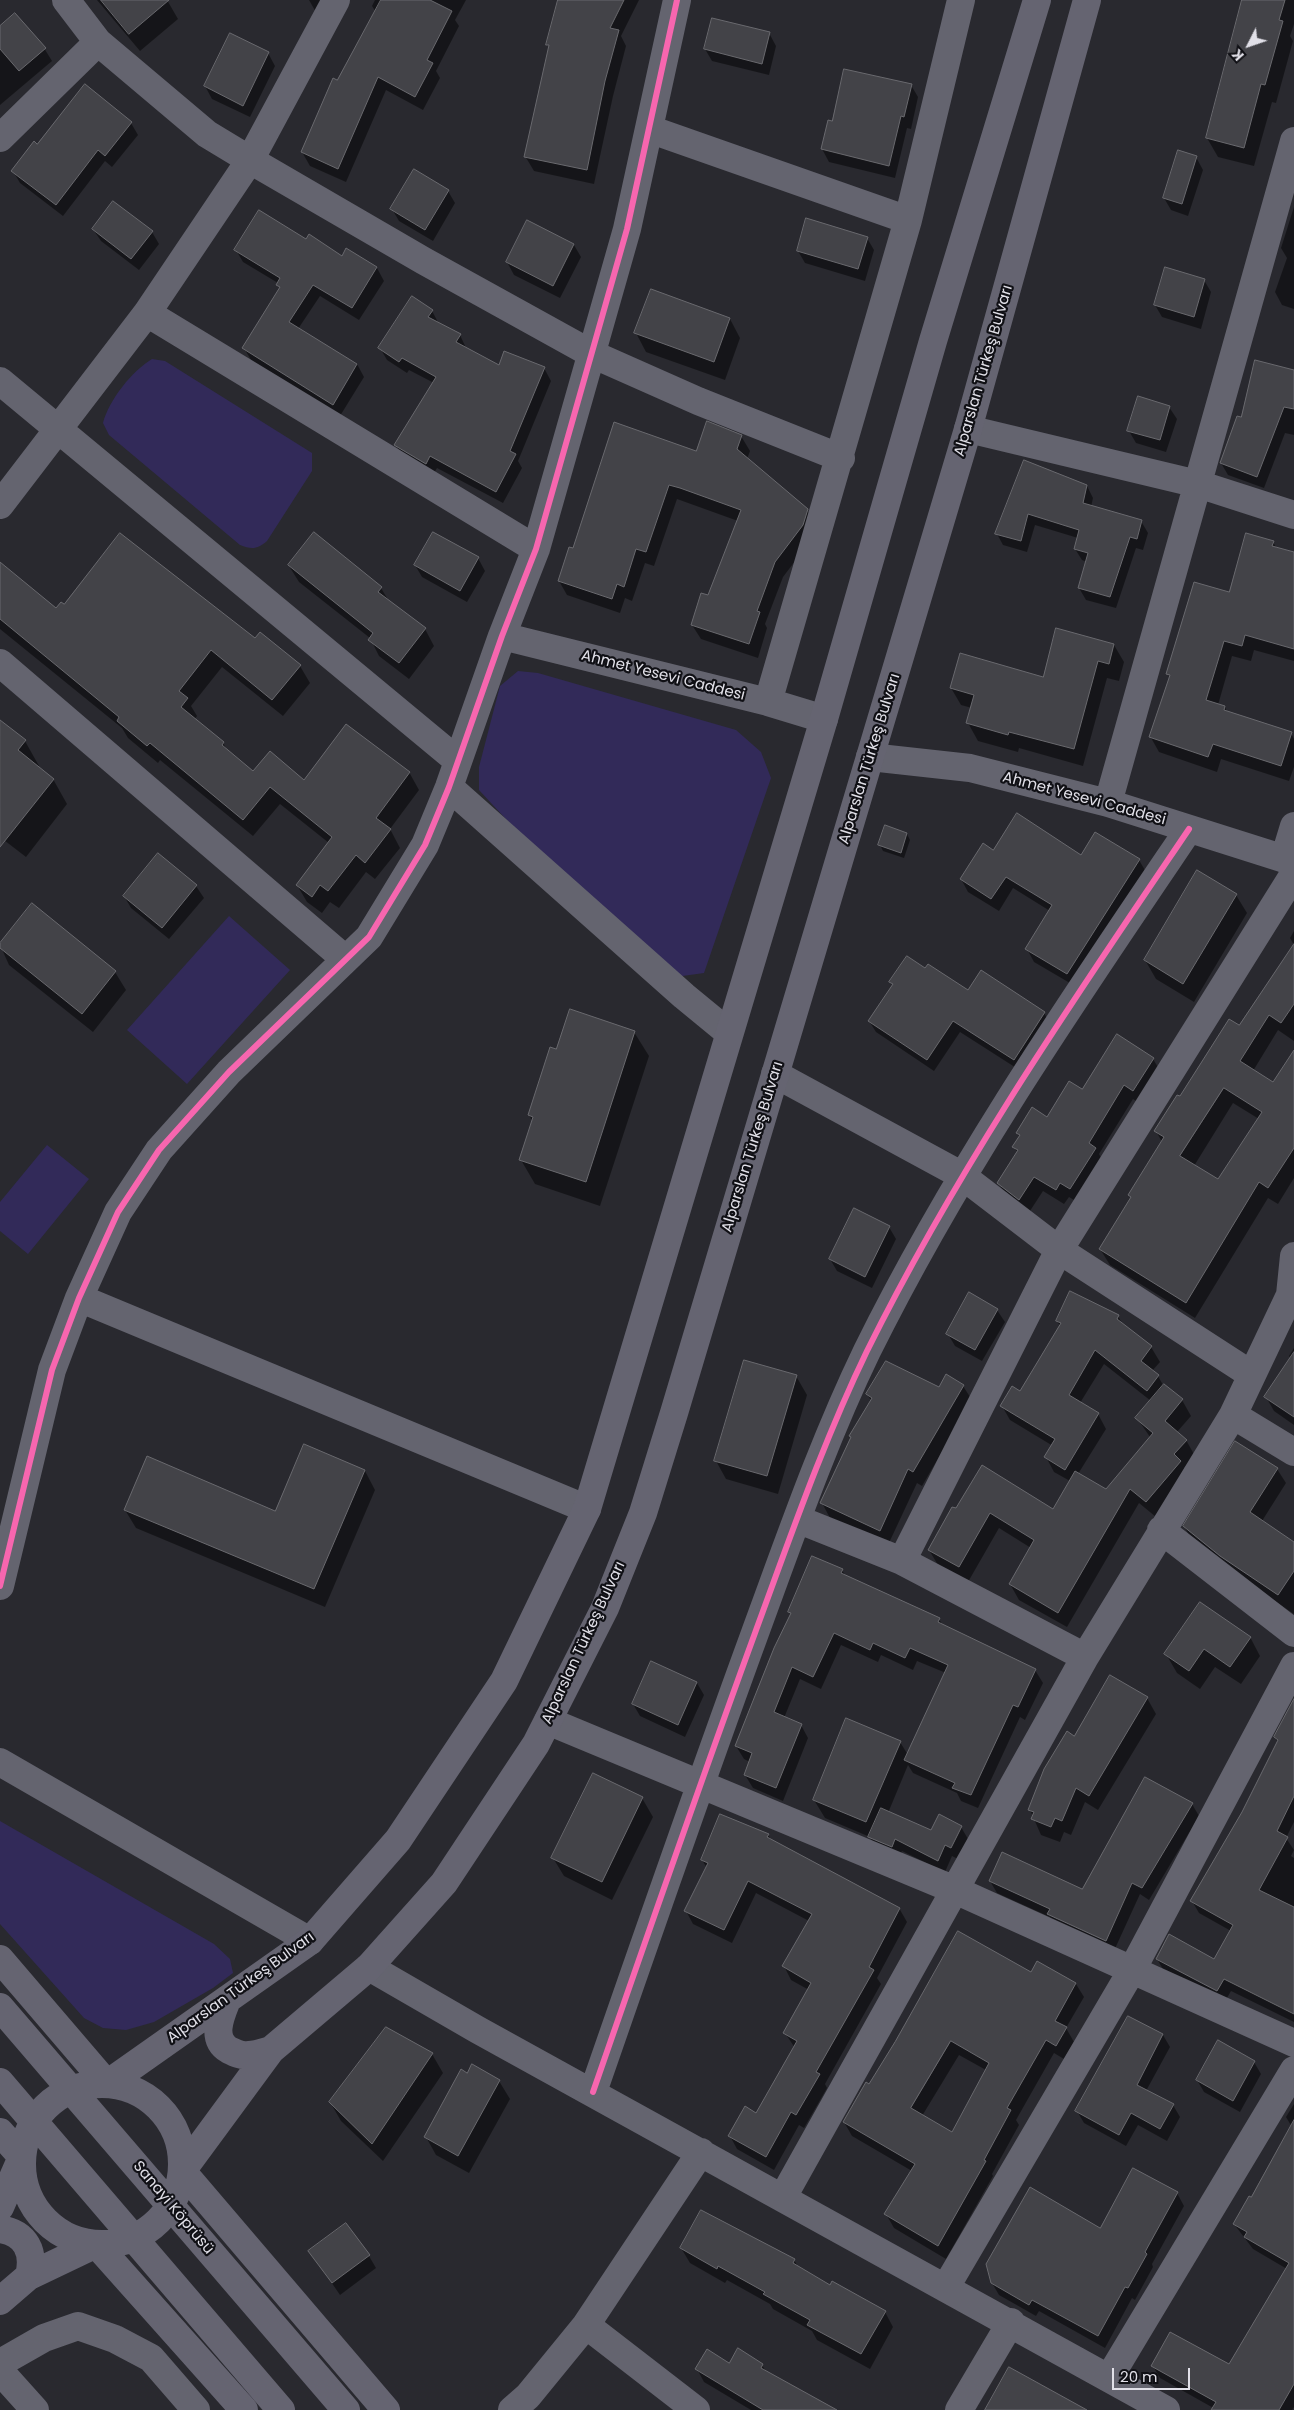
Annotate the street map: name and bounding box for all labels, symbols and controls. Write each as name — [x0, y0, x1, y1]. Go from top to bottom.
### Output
north arrow — [1224, 20, 1274, 70]
text: K — [1227, 45, 1248, 65]
street label: Alparslan Türkeş Bulvarı — [951, 283, 1017, 459]
street label: Ahmet Yesevi Caddesi — [579, 647, 747, 705]
street label: Alparslan Türkeş Bulvarı — [835, 672, 905, 846]
street label: Ahmet Yesevi Caddesi — [1001, 769, 1167, 829]
street label: Alparslan Türkeş Bulvarı — [718, 1060, 788, 1234]
street label: Alparslan Türkeş Bulvarı — [538, 1559, 630, 1727]
street label: Alparslan Türkeş Bulvarı — [164, 1929, 318, 2047]
street label: Sanayi Köprüsü — [129, 2158, 217, 2258]
scale bar — [1114, 2358, 1192, 2390]
text: 20 m — [1120, 2366, 1158, 2387]

